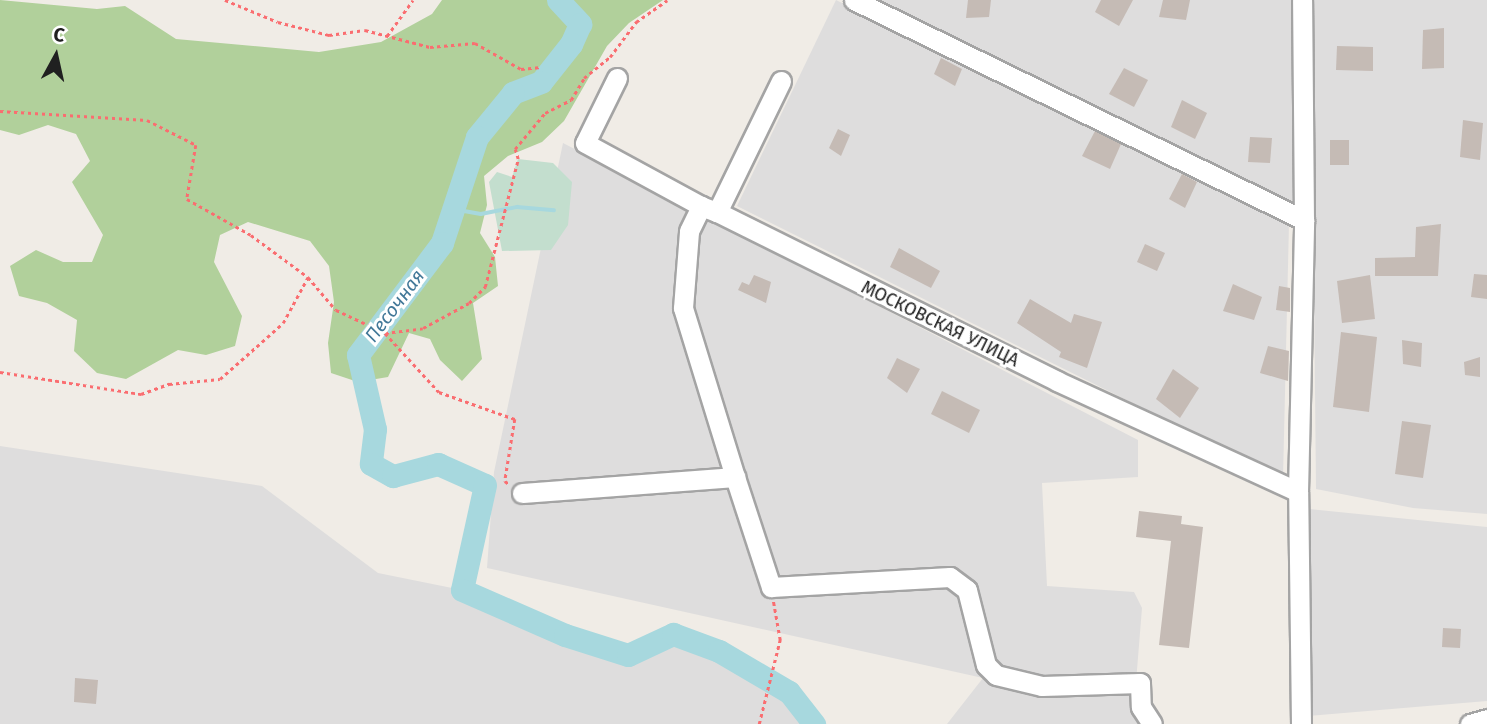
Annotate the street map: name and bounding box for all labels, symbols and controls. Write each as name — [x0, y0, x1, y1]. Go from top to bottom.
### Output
north arrow — [21, 21, 91, 91]
text: С — [52, 23, 66, 47]
water label: Песочная — [360, 265, 430, 347]
street label: МОСКОВСКАЯ УЛИЦА — [858, 276, 1022, 372]

